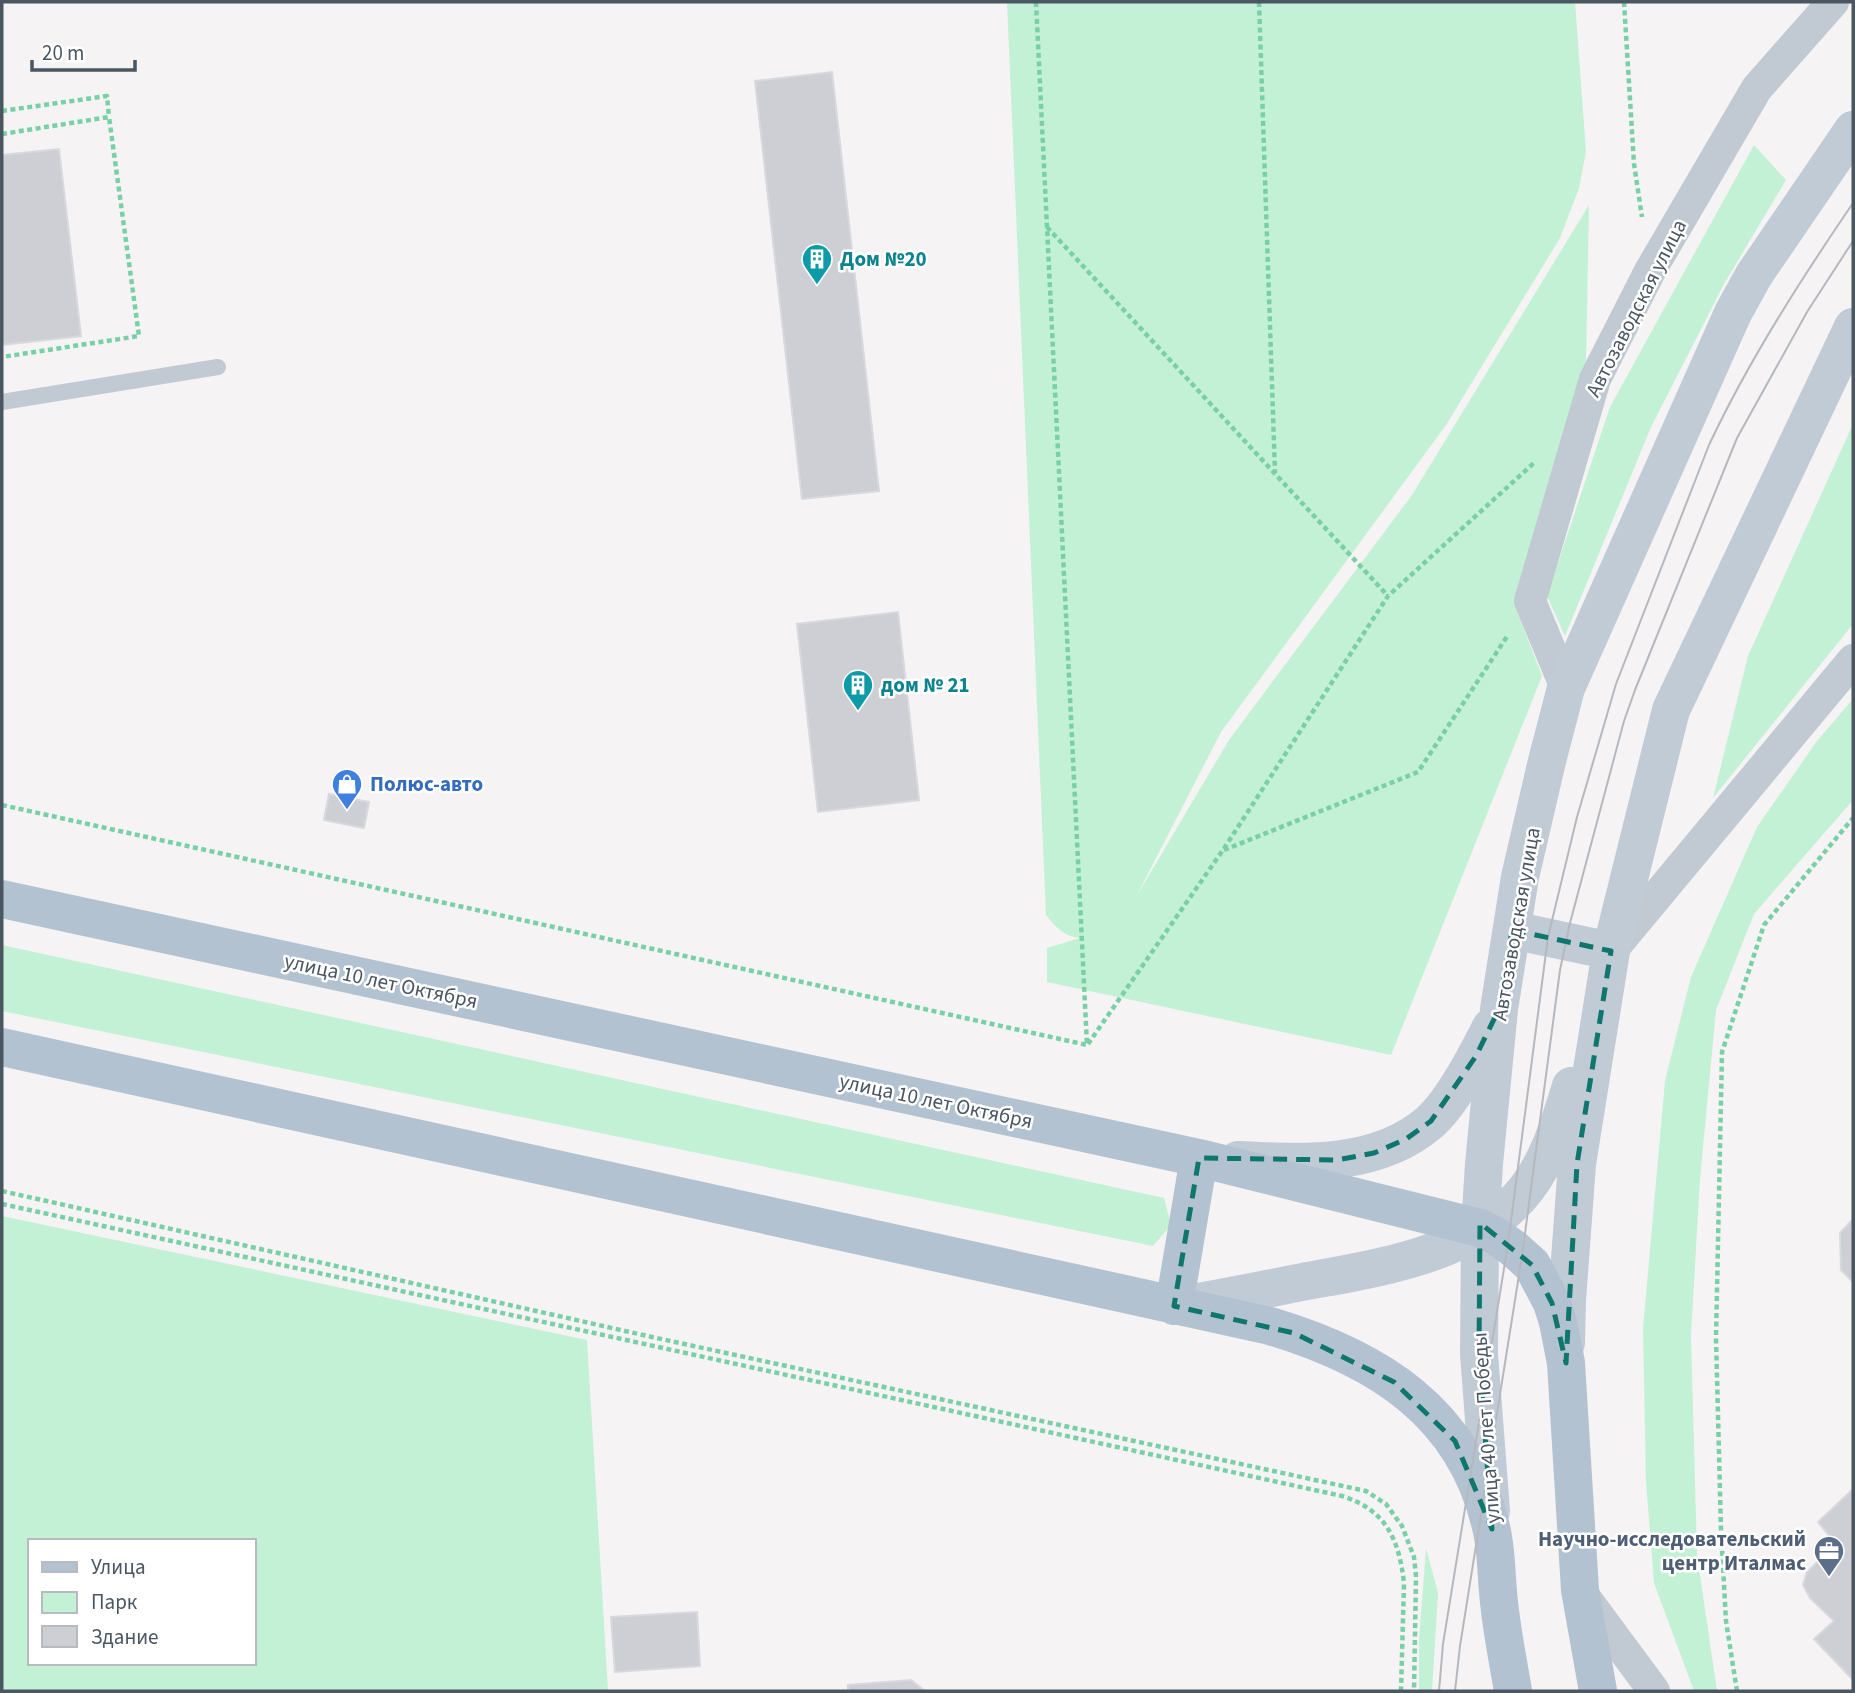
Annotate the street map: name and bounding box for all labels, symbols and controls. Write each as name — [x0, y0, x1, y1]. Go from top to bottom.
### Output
scale bar — [32, 28, 135, 72]
text: 20 m — [42, 38, 84, 68]
street label: Автозаводская улица — [1578, 214, 1694, 402]
building icon: Дом №20 — [800, 242, 834, 286]
place label: Дом №20 — [840, 244, 927, 274]
building icon: дом № 21 — [841, 668, 875, 712]
place label: дом № 21 — [881, 670, 970, 700]
shop icon: Полюс-авто — [330, 767, 364, 811]
place label: Полюс-авто — [370, 769, 483, 799]
street label: Автозаводская улица — [1484, 825, 1548, 1023]
street label: улица 10 лет Октября — [282, 946, 480, 1016]
street label: улица 10 лет Октября — [837, 1066, 1035, 1136]
street label: улица 40 лет Победы — [1464, 1331, 1508, 1525]
place label: Научно-исследовательский центр Италмас — [1538, 1524, 1806, 1578]
office icon: Научно-исследовательский центр Италмас — [1812, 1534, 1846, 1578]
legend — [28, 1539, 256, 1665]
text: Улица — [91, 1552, 146, 1582]
text: Парк — [91, 1587, 138, 1617]
text: Здание — [91, 1622, 159, 1652]

